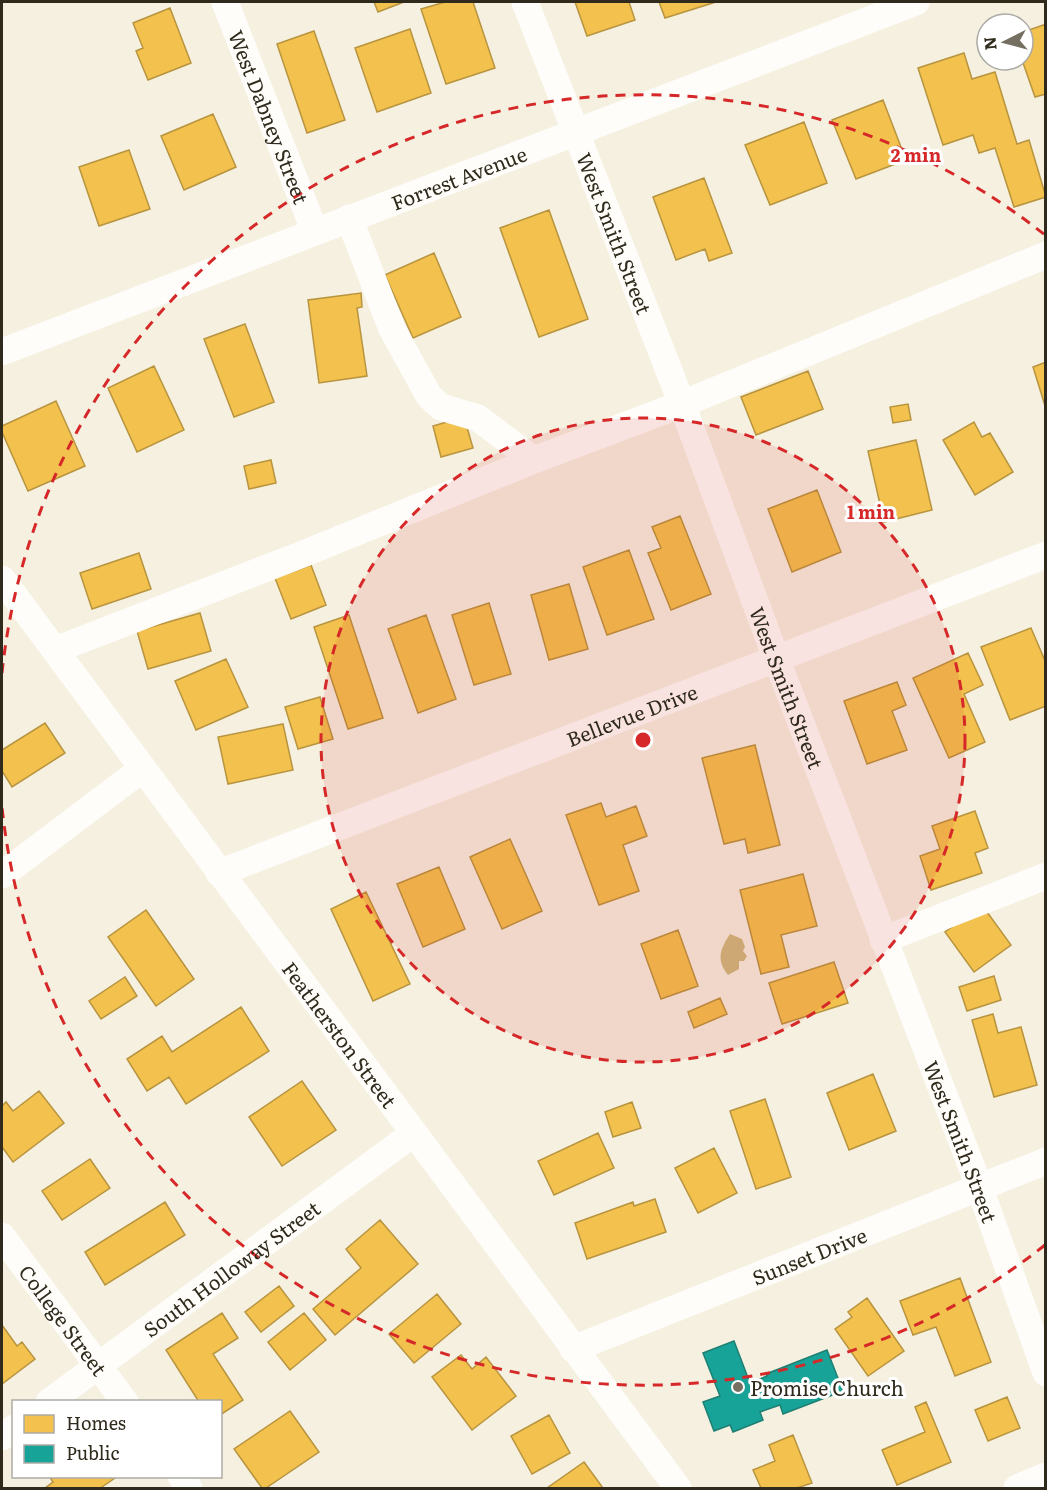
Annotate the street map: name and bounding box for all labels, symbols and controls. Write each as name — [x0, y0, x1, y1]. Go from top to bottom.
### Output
north arrow — [975, 12, 1035, 72]
street label: West Dabney Street — [222, 25, 317, 208]
text: N — [976, 36, 1002, 52]
street label: Forrest Avenue — [386, 138, 531, 217]
text: 2 min — [891, 141, 942, 168]
street label: West Smith Street — [570, 148, 660, 318]
text: 1 min — [847, 498, 896, 525]
street label: West Smith Street — [743, 602, 832, 773]
street label: Bellevue Drive — [562, 676, 701, 753]
centre of rings — [633, 730, 653, 750]
street label: Featherston Street — [276, 954, 405, 1113]
street label: West Smith Street — [917, 1056, 1006, 1226]
street label: South Holloway Street — [136, 1193, 326, 1343]
street label: Sunset Drive — [747, 1219, 871, 1292]
street label: College Street — [13, 1258, 115, 1381]
place label: Promise Church — [750, 1372, 904, 1402]
marker: Promise Church — [731, 1380, 745, 1394]
legend — [12, 1400, 222, 1478]
text: Homes — [66, 1409, 126, 1436]
text: Public — [66, 1439, 120, 1466]

